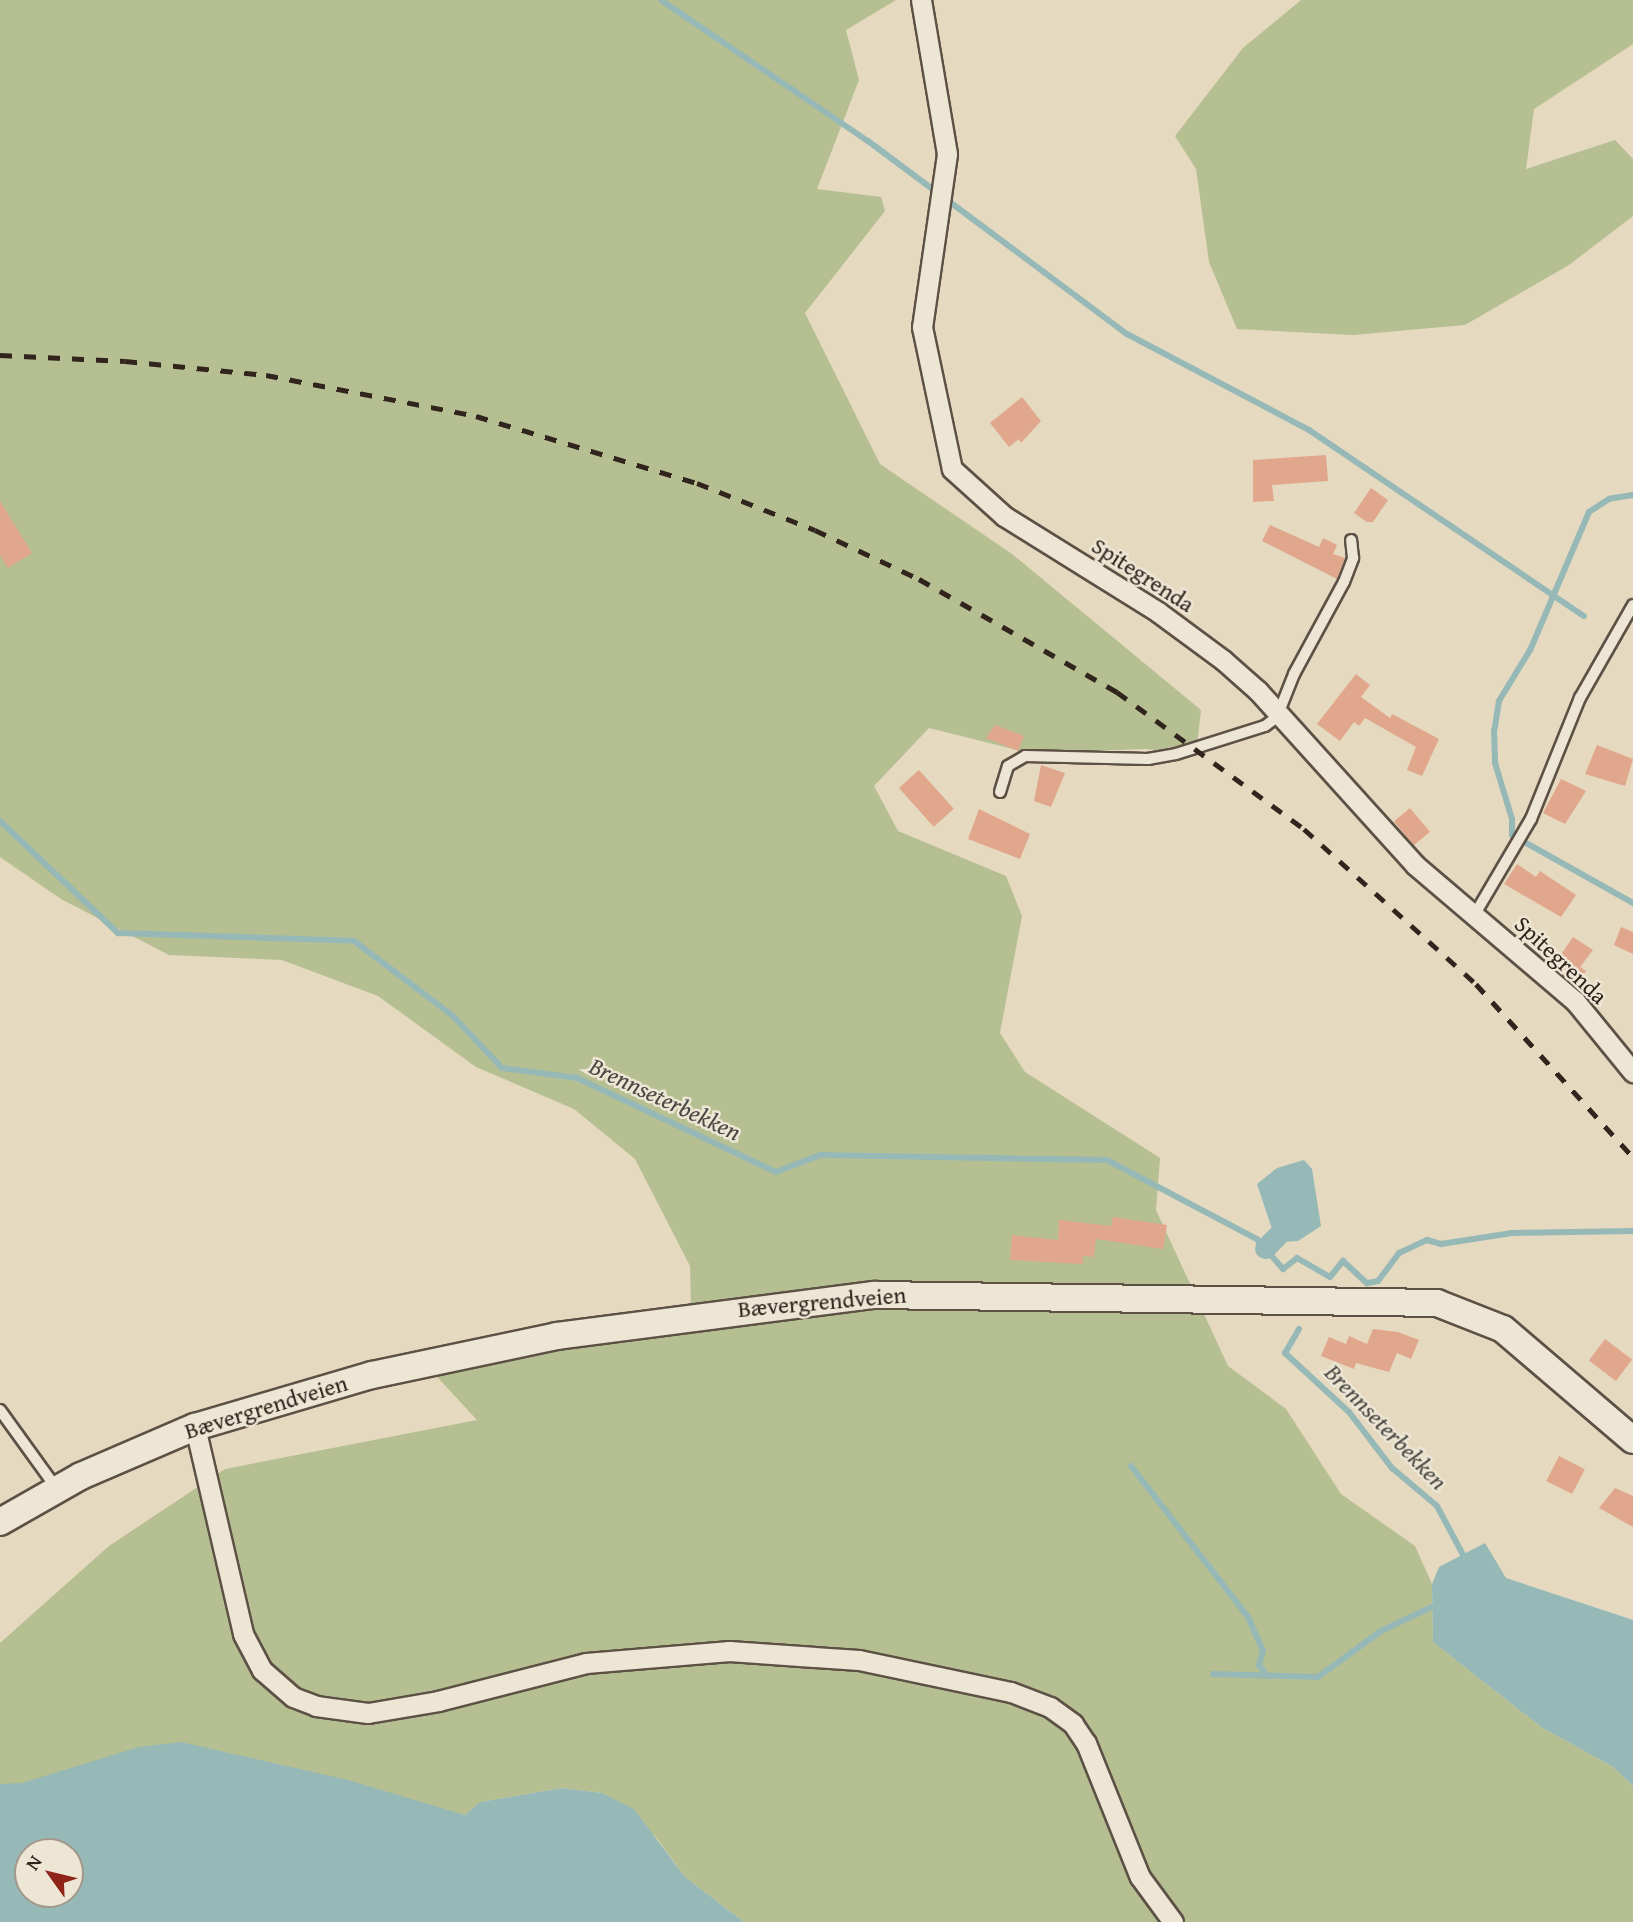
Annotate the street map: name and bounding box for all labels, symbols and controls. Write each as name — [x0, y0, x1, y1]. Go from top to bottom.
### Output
street label: Spitegrenda — [1087, 532, 1199, 618]
street label: Spitegrenda — [1509, 910, 1613, 1010]
water label: Brennseterbekken — [585, 1051, 745, 1147]
street label: Bævergrendveien — [737, 1281, 907, 1323]
water label: Brennseterbekken — [1319, 1358, 1453, 1496]
street label: Bævergrendveien — [181, 1369, 351, 1445]
north arrow — [14, 1838, 84, 1908]
text: N — [18, 1849, 48, 1875]

